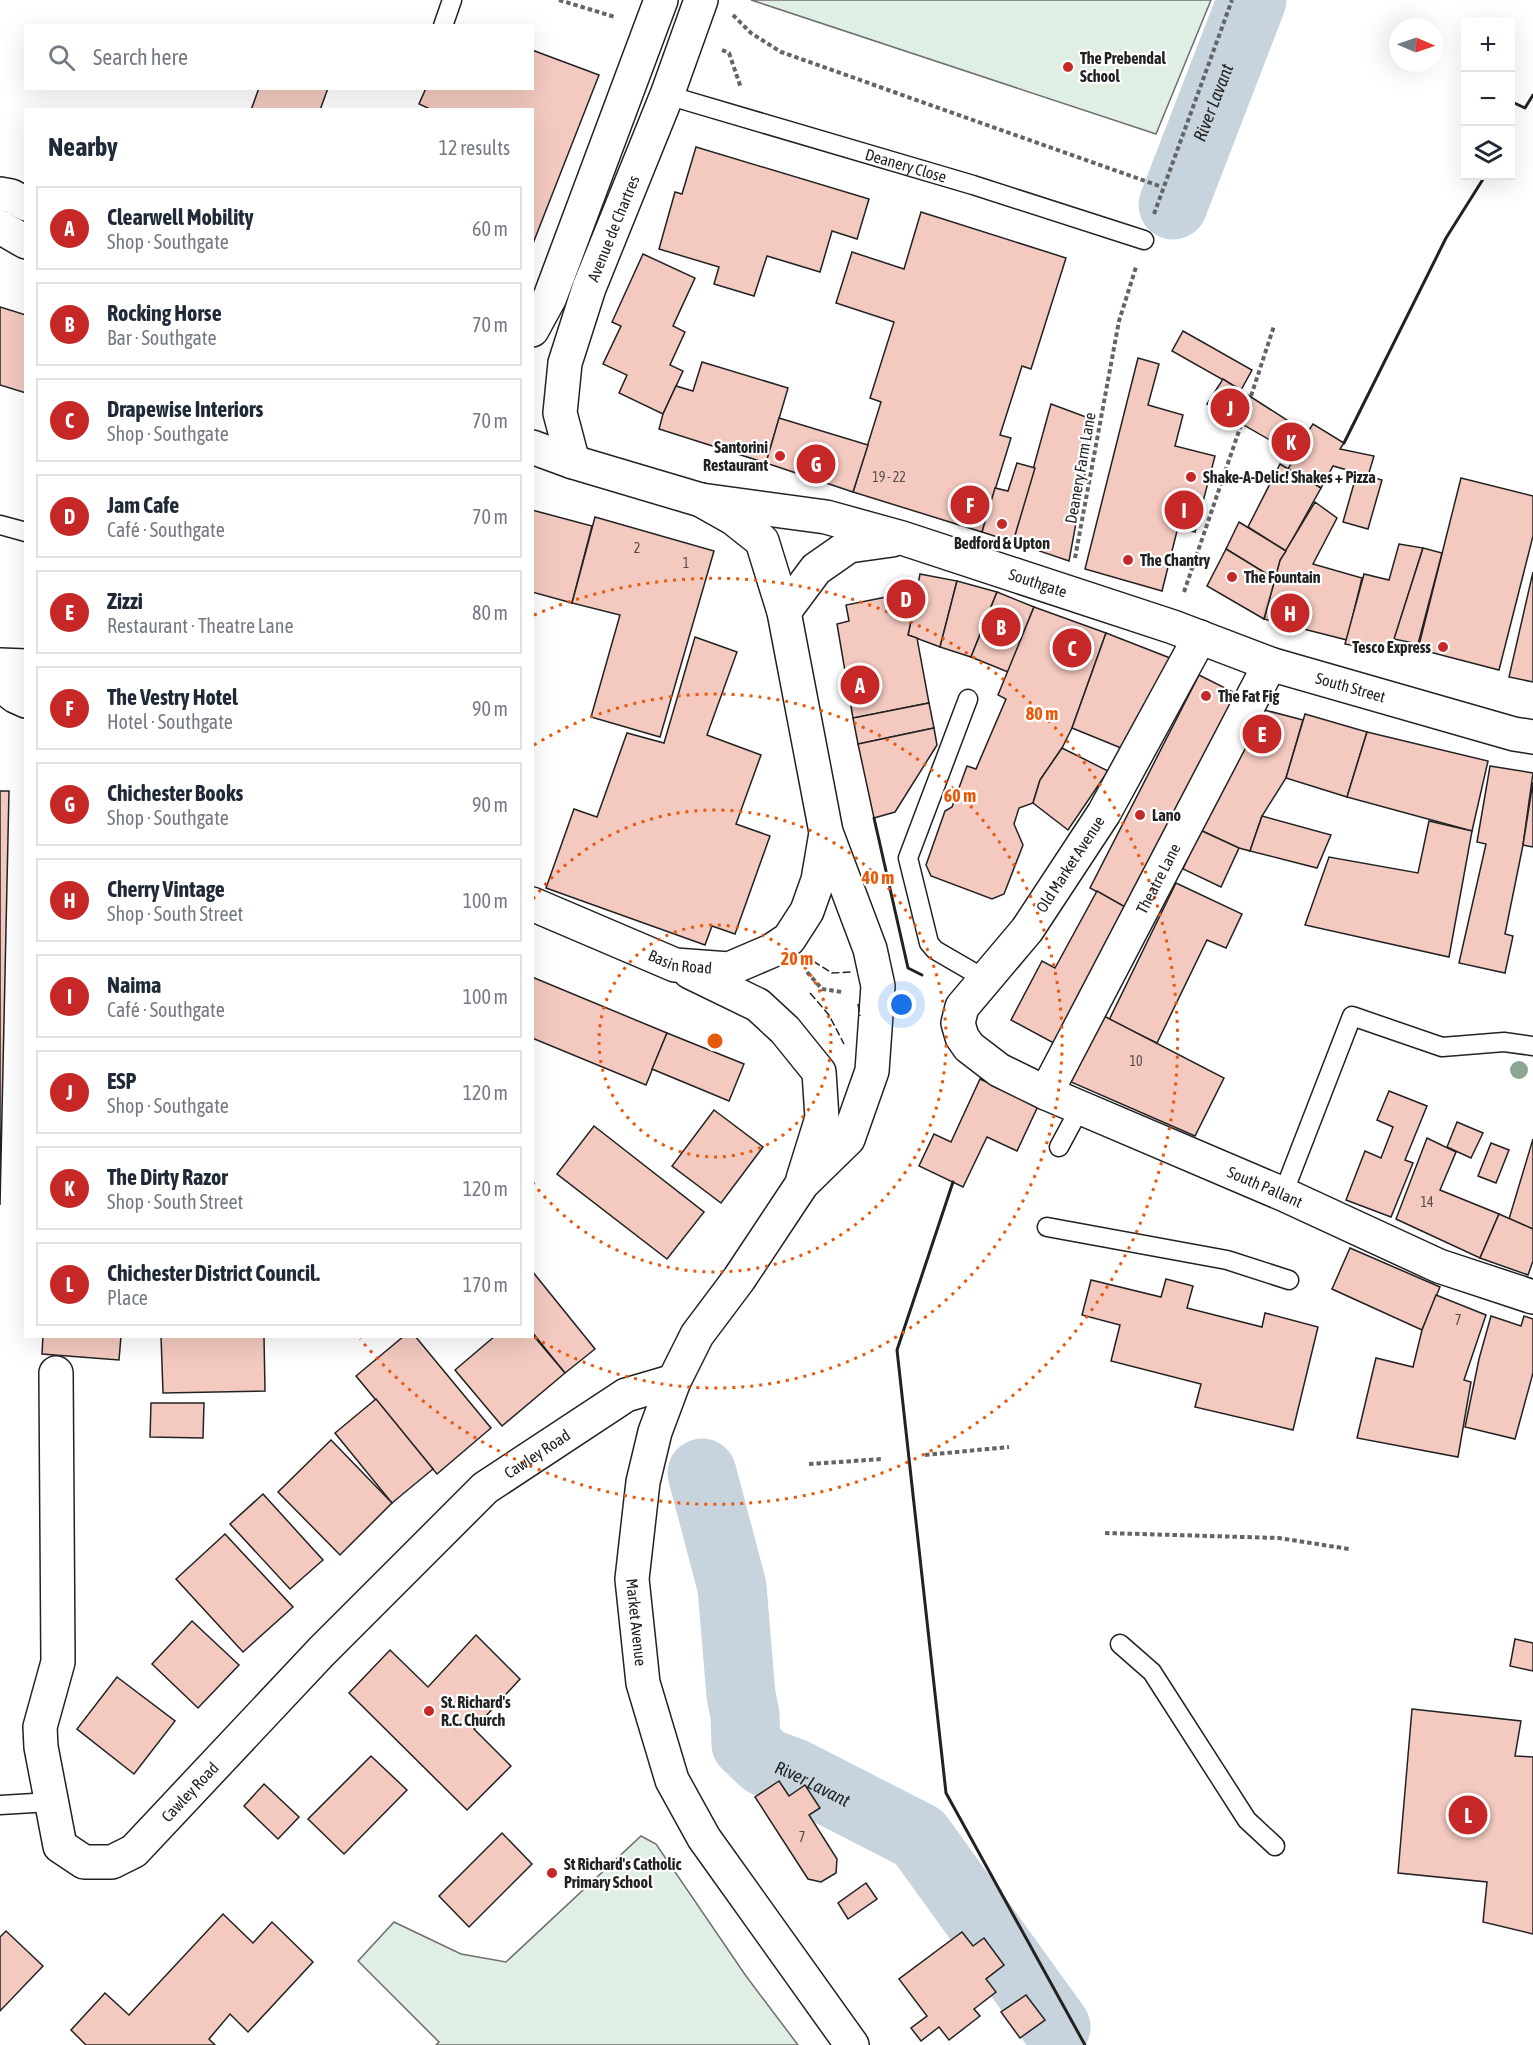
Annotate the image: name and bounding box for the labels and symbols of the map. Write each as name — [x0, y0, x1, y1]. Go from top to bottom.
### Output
north arrow — [1389, 18, 1443, 72]
place label: The Prebendal School — [1080, 49, 1166, 85]
marker: The Prebendal School — [1061, 60, 1075, 74]
water label: River Lavant — [1188, 60, 1237, 144]
street label: Deanery Close — [863, 145, 949, 186]
street label: Avenue de Chartres — [584, 172, 643, 284]
pin: J — [1210, 386, 1250, 430]
street label: Deanery Farm Lane — [1061, 411, 1100, 525]
pin: K — [1272, 420, 1310, 464]
place label: Santorini Restaurant — [703, 438, 768, 474]
pin: G — [796, 442, 836, 486]
marker: Santorini Restaurant — [773, 449, 787, 463]
place label: Shake-A-Delic! Shakes + Pizza — [1203, 468, 1376, 486]
house number: 19 - 22 — [872, 469, 906, 485]
marker: Shake-A-Delic! Shakes + Pizza — [1184, 470, 1198, 484]
pin: F — [950, 482, 990, 528]
pin: I — [1164, 488, 1204, 532]
marker: Bedford & Upton — [995, 517, 1009, 531]
place label: Bedford & Upton — [954, 534, 1050, 552]
house number: 2 — [634, 540, 640, 556]
place label: The Chantry — [1140, 551, 1210, 569]
marker: The Chantry — [1121, 553, 1135, 567]
house number: 1 — [683, 555, 689, 571]
street label: Southgate — [1006, 565, 1069, 601]
place label: The Fountain — [1244, 568, 1321, 586]
marker: The Fountain — [1225, 570, 1239, 584]
pin: D — [886, 576, 926, 622]
pin: H — [1270, 590, 1310, 636]
pin: B — [982, 604, 1020, 650]
pin: C — [1052, 626, 1092, 670]
place label: Tesco Express — [1352, 638, 1431, 656]
marker: Tesco Express — [1436, 640, 1450, 654]
pin: A — [840, 662, 880, 708]
street label: South Street — [1314, 669, 1388, 706]
place label: The Fat Fig — [1218, 687, 1279, 705]
marker: The Fat Fig — [1199, 689, 1213, 703]
text: 80 m — [1026, 703, 1058, 724]
pin: E — [1242, 712, 1282, 756]
text: 60 m — [944, 785, 976, 806]
place label: Lano — [1152, 806, 1181, 824]
marker: Lano — [1133, 808, 1147, 822]
street label: Old Market Avenue — [1032, 812, 1108, 916]
street label: Theatre Lane — [1132, 840, 1184, 917]
text: 40 m — [861, 867, 894, 888]
street label: Basin Road — [646, 946, 713, 977]
text: 20 m — [781, 948, 813, 969]
your location — [887, 990, 916, 1019]
centre of rings — [705, 1031, 725, 1051]
house number: 10 — [1129, 1053, 1143, 1069]
street label: South Pallant — [1225, 1162, 1306, 1211]
house number: 14 — [1420, 1194, 1434, 1210]
house number: 7 — [1455, 1312, 1461, 1328]
street label: Cawley Road — [501, 1426, 573, 1482]
street label: Market Avenue — [623, 1577, 650, 1667]
place label: St. Richard's R.C. Church — [441, 1693, 511, 1729]
marker: St. Richard's R.C. Church — [422, 1704, 436, 1718]
water label: River Lavant — [772, 1756, 854, 1811]
street label: Cawley Road — [157, 1758, 222, 1825]
pin: L — [1448, 1792, 1488, 1838]
house number: 7 — [799, 1829, 805, 1845]
place label: St Richard's Catholic Primary School — [564, 1855, 682, 1891]
marker: St Richard's Catholic Primary School — [545, 1866, 559, 1880]

